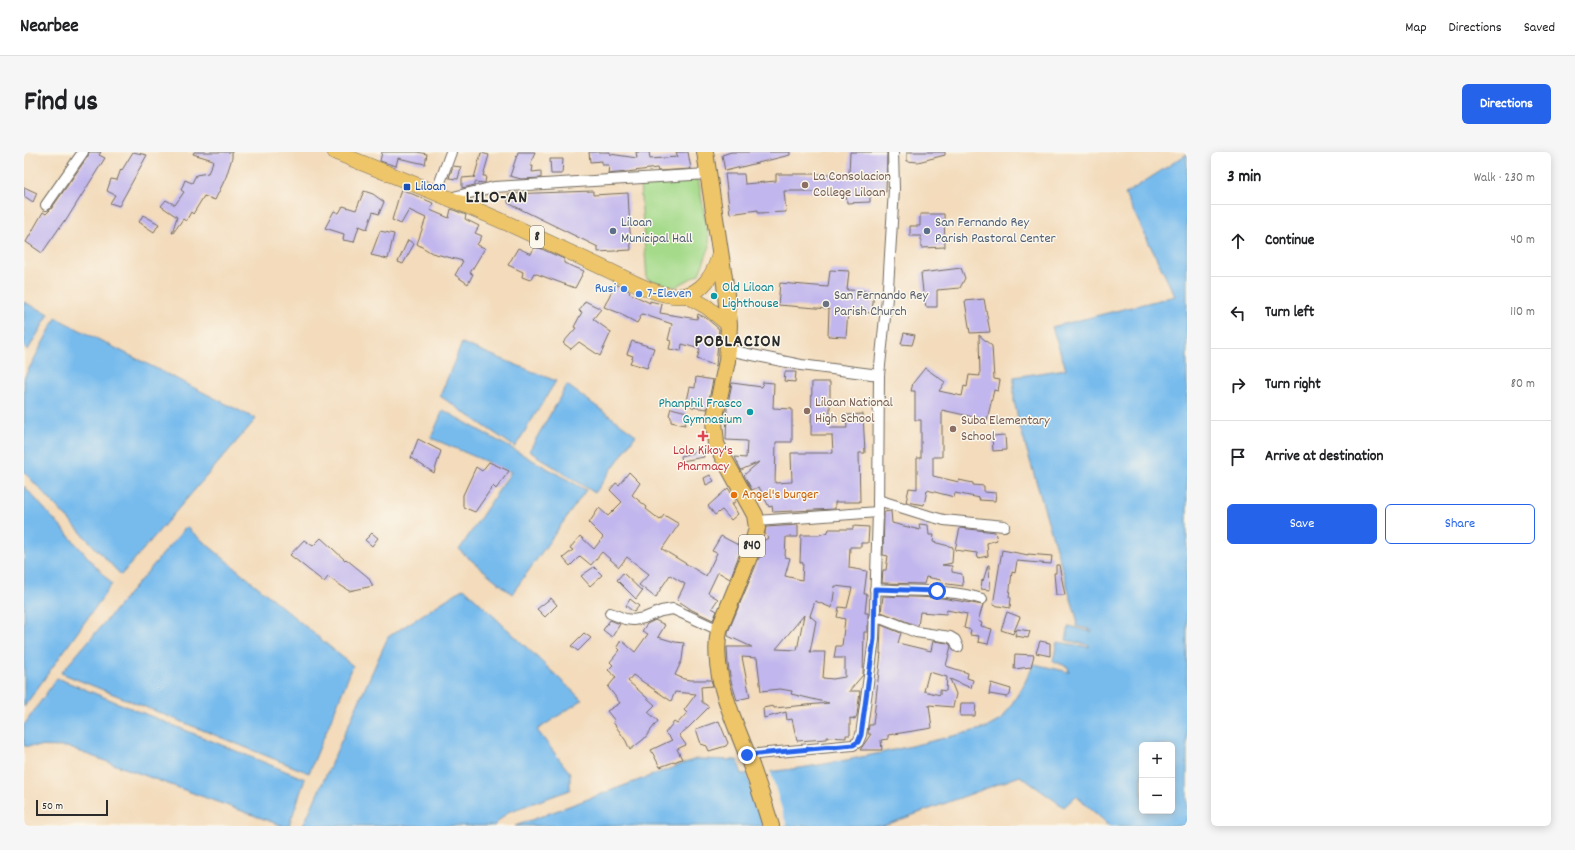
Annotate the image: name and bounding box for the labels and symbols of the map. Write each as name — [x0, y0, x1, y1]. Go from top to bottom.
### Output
place label: La Consolacion College Liloan — [813, 167, 891, 203]
place label: Liloan — [415, 177, 446, 197]
marker: La Consolacion College Liloan — [800, 180, 810, 190]
marker: Liloan — [402, 182, 412, 192]
district label: LILO-AN — [466, 186, 528, 211]
place label: Liloan Municipal Hall — [621, 213, 693, 249]
place label: San Fernando Rey Parish Pastoral Center — [935, 213, 1057, 249]
road number: 8 — [530, 226, 544, 248]
marker: Liloan Municipal Hall — [608, 226, 618, 236]
marker: San Fernando Rey Parish Pastoral Center — [922, 226, 932, 236]
place label: Old Liloan Lighthouse — [722, 278, 779, 314]
place label: Rusi — [595, 279, 616, 299]
marker: Rusi — [619, 284, 629, 294]
place label: 7-Eleven — [647, 284, 691, 304]
place label: San Fernando Rey Parish Church — [834, 286, 928, 322]
marker: 7-Eleven — [634, 289, 644, 299]
marker: Old Liloan Lighthouse — [709, 291, 719, 301]
marker: San Fernando Rey Parish Church — [821, 299, 831, 309]
district label: POBLACION — [695, 330, 781, 355]
place label: Liloan National High School — [815, 393, 894, 429]
place label: Phanphil Frasco Gymnasium — [658, 394, 742, 430]
marker: Liloan National High School — [802, 406, 812, 416]
marker: Phanphil Frasco Gymnasium — [745, 407, 755, 417]
place label: Suba Elementary School — [961, 411, 1050, 447]
marker: Suba Elementary School — [948, 424, 958, 434]
marker: Lolo Kikoy's Pharmacy — [698, 431, 708, 441]
place label: Lolo Kikoy's Pharmacy — [673, 441, 733, 477]
place label: Angel's burger — [742, 485, 819, 505]
marker: Angel's burger — [729, 490, 739, 500]
road number: 840 — [739, 535, 765, 557]
route start — [928, 582, 946, 600]
route end — [738, 746, 756, 764]
scale bar — [36, 798, 108, 817]

